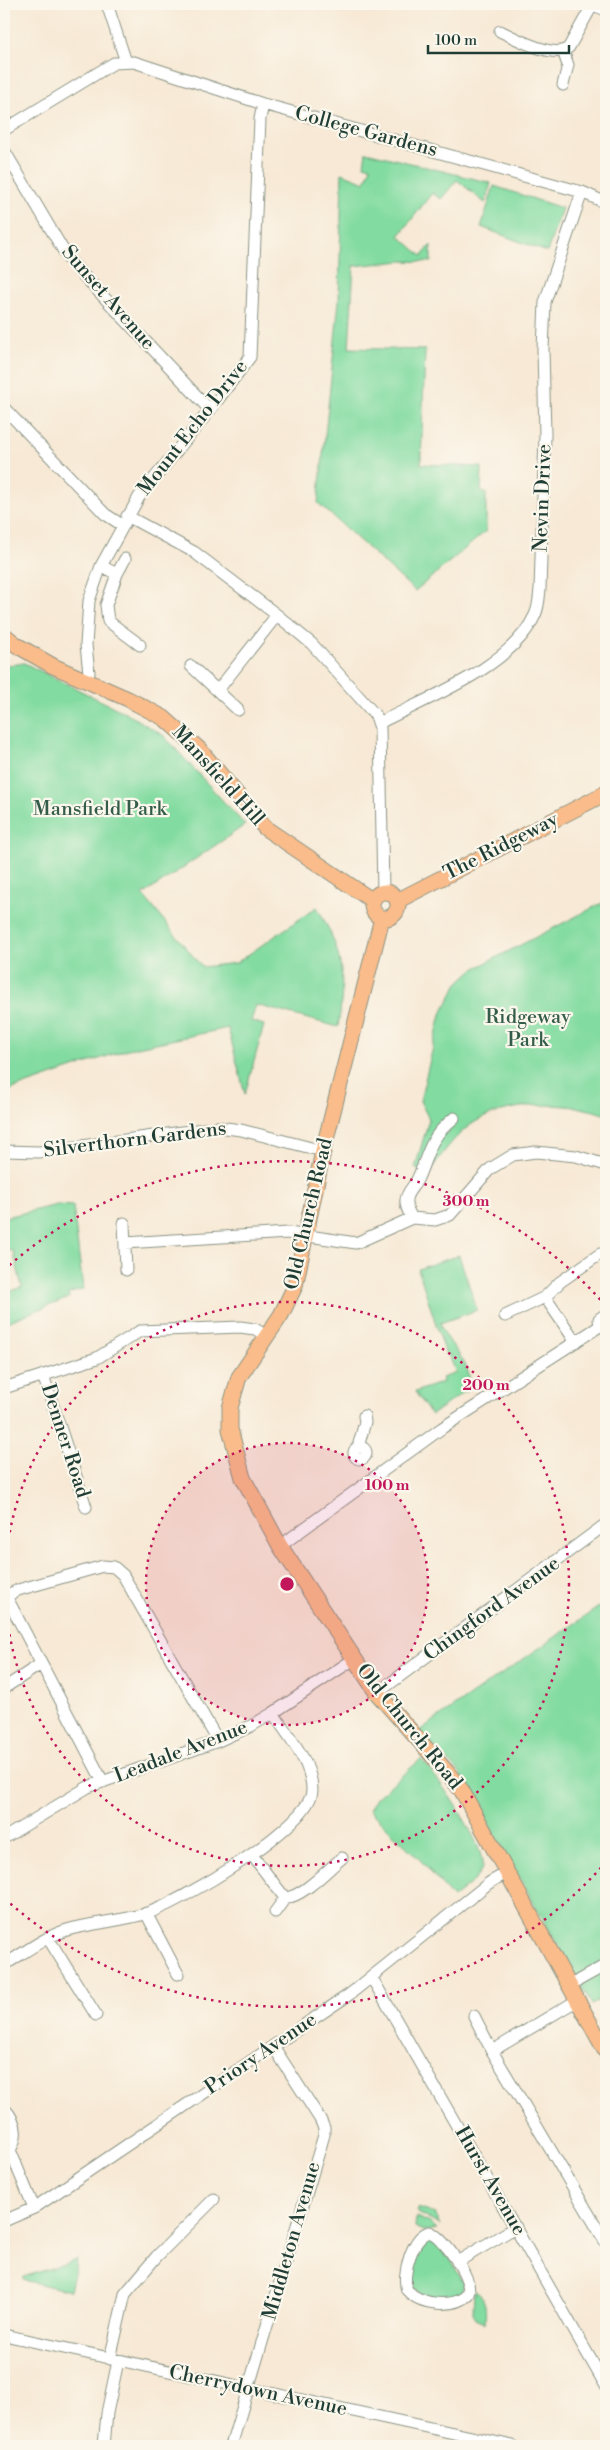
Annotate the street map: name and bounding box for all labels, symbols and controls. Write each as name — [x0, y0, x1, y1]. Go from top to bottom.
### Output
scale bar — [428, 22, 569, 54]
text: 100 m — [435, 31, 477, 50]
street label: College Gardens — [292, 101, 440, 163]
street label: Sunset Avenue — [56, 240, 160, 356]
street label: Mount Echo Drive — [132, 355, 254, 501]
street label: Nevin Drive — [529, 444, 557, 552]
street label: Mansfield Hill — [166, 721, 270, 832]
park label: Mansfield Park — [33, 797, 168, 822]
street label: The Ridgeway — [439, 807, 563, 887]
park label: Ridgeway Park — [485, 1005, 571, 1053]
street label: Silverthorn Gardens — [42, 1116, 228, 1164]
street label: Old Church Road — [279, 1135, 339, 1292]
text: 300 m — [443, 1192, 490, 1211]
text: 200 m — [462, 1376, 510, 1395]
street label: Denner Road — [35, 1381, 95, 1502]
text: 100 m — [365, 1476, 410, 1495]
street label: Chingford Avenue — [419, 1551, 565, 1667]
centre of rings — [278, 1575, 296, 1593]
street label: Old Church Road — [351, 1659, 468, 1796]
street label: Leadale Avenue — [111, 1715, 251, 1789]
street label: Priory Avenue — [200, 2007, 322, 2101]
street label: Hurst Avenue — [449, 2122, 531, 2240]
street label: Middleton Avenue — [258, 2159, 326, 2323]
street label: Cherrydown Avenue — [167, 2360, 349, 2422]

